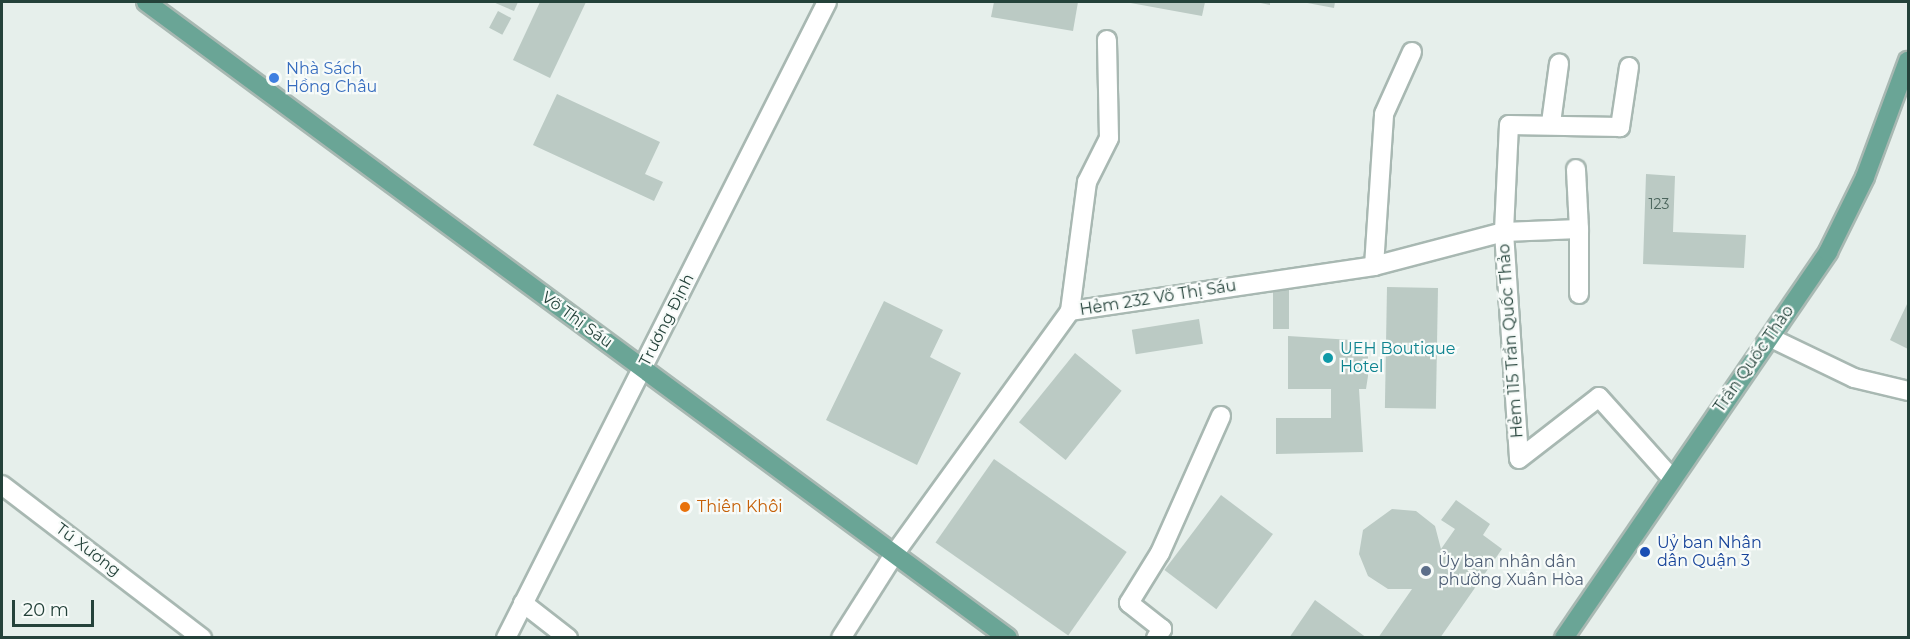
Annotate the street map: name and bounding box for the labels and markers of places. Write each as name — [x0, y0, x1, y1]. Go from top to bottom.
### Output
place label: Nhà Sách Hồng Châu — [286, 59, 377, 97]
marker: Nhà Sách Hồng Châu — [267, 71, 281, 85]
place label: UEH Boutique Hotel — [1340, 339, 1455, 377]
marker: UEH Boutique Hotel — [1321, 351, 1335, 365]
place label: Thiên Khôi — [697, 497, 783, 517]
marker: Thiên Khôi — [678, 500, 692, 514]
place label: Uỷ ban Nhân dân Quận 3 — [1657, 533, 1762, 571]
marker: Uỷ ban Nhân dân Quận 3 — [1638, 545, 1652, 559]
place label: Ủy ban nhân dân phường Xuân Hòa — [1438, 552, 1584, 590]
marker: Ủy ban nhân dân phường Xuân Hòa — [1419, 564, 1433, 578]

